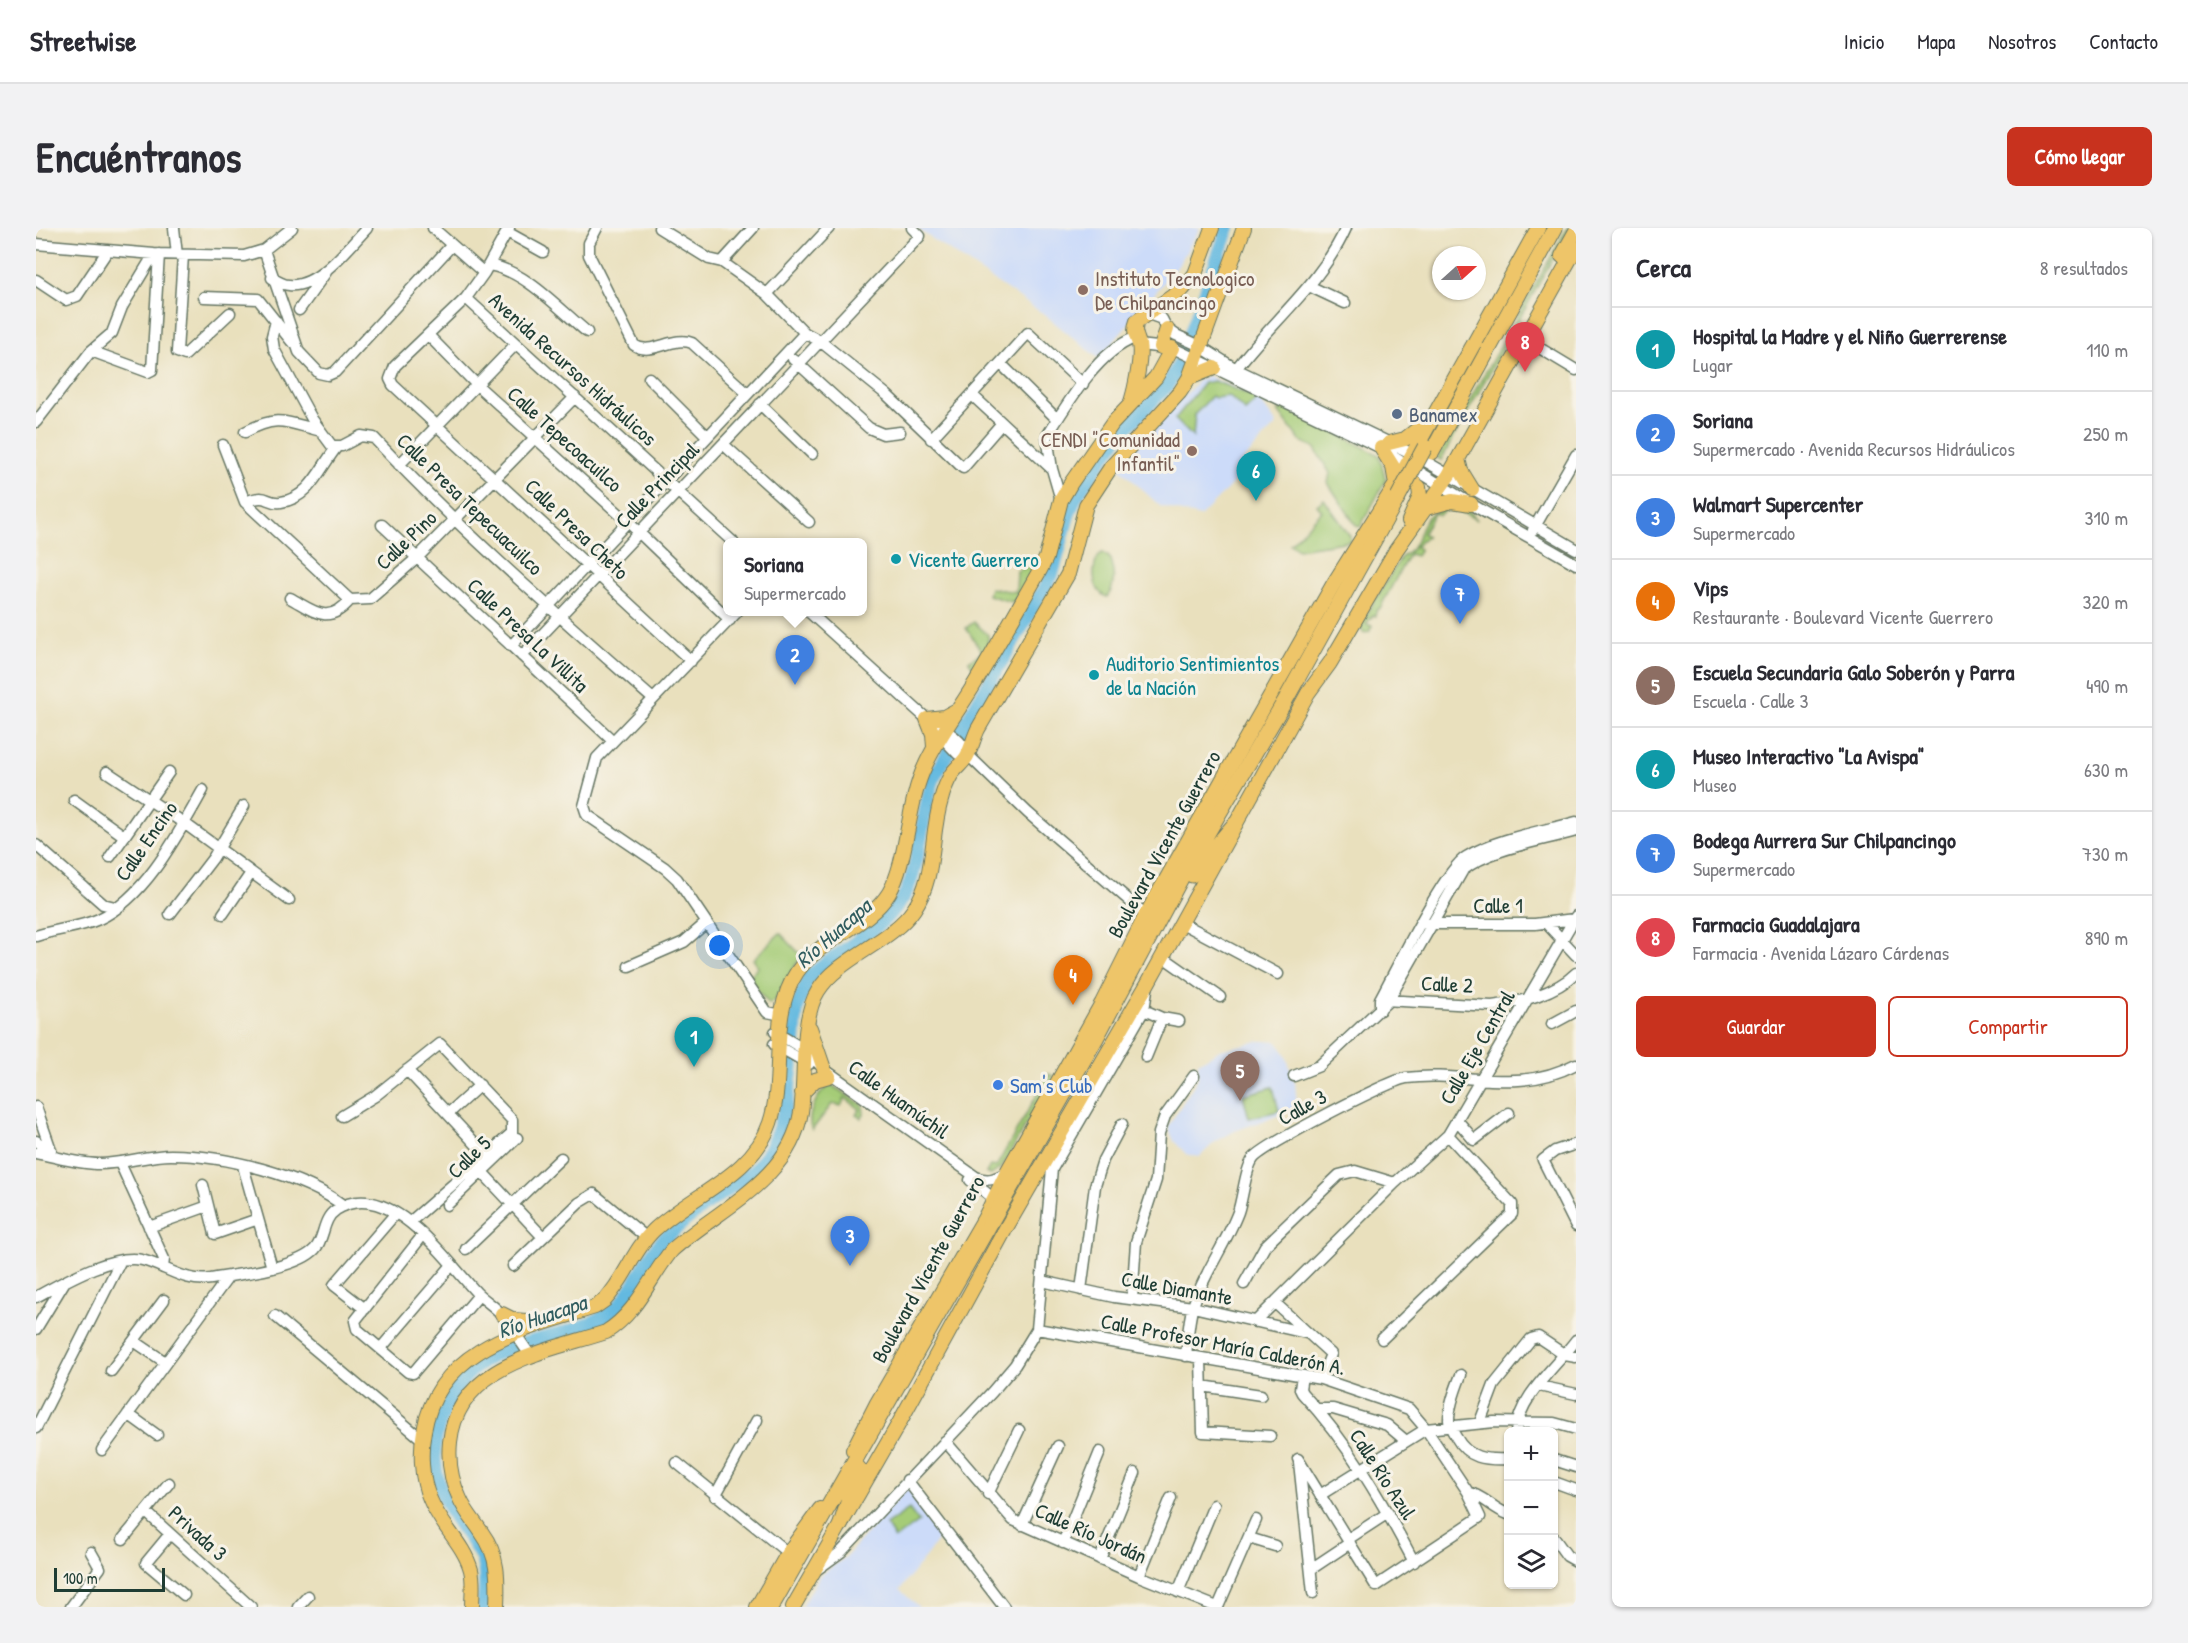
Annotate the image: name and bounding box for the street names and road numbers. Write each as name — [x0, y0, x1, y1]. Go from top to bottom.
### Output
street label: Avenida Recursos Hidráulicos — [483, 286, 663, 452]
street label: Calle Tepecoacuilco — [501, 379, 629, 499]
street label: Calle Presa Tepecuacuilco — [390, 426, 550, 582]
street label: Calle Principal — [608, 435, 706, 535]
street label: Calle Presa Cheto — [519, 472, 635, 586]
street label: Calle Pino — [369, 504, 443, 576]
street label: Calle Presa La Villita — [461, 571, 595, 699]
street label: Boulevard Vicente Guerrero — [1100, 745, 1228, 943]
street label: Calle Encino — [108, 795, 184, 887]
street label: Calle 1 — [1473, 891, 1523, 920]
street label: Calle 2 — [1420, 968, 1474, 1000]
street label: Calle Eje Central — [1432, 984, 1522, 1110]
street label: Calle Huamúchil — [843, 1052, 956, 1146]
street label: Calle 3 — [1272, 1082, 1332, 1132]
street label: Calle 5 — [441, 1129, 497, 1185]
street label: Boulevard Vicente Guerrero — [864, 1170, 992, 1368]
street label: Calle Diamante — [1119, 1264, 1235, 1312]
street label: Calle Profesor María Calderón A. — [1098, 1306, 1348, 1382]
street label: Calle Río Azul — [1343, 1423, 1423, 1525]
street label: Calle Río Jordán — [1030, 1495, 1152, 1571]
street label: Privada 3 — [162, 1499, 234, 1567]

